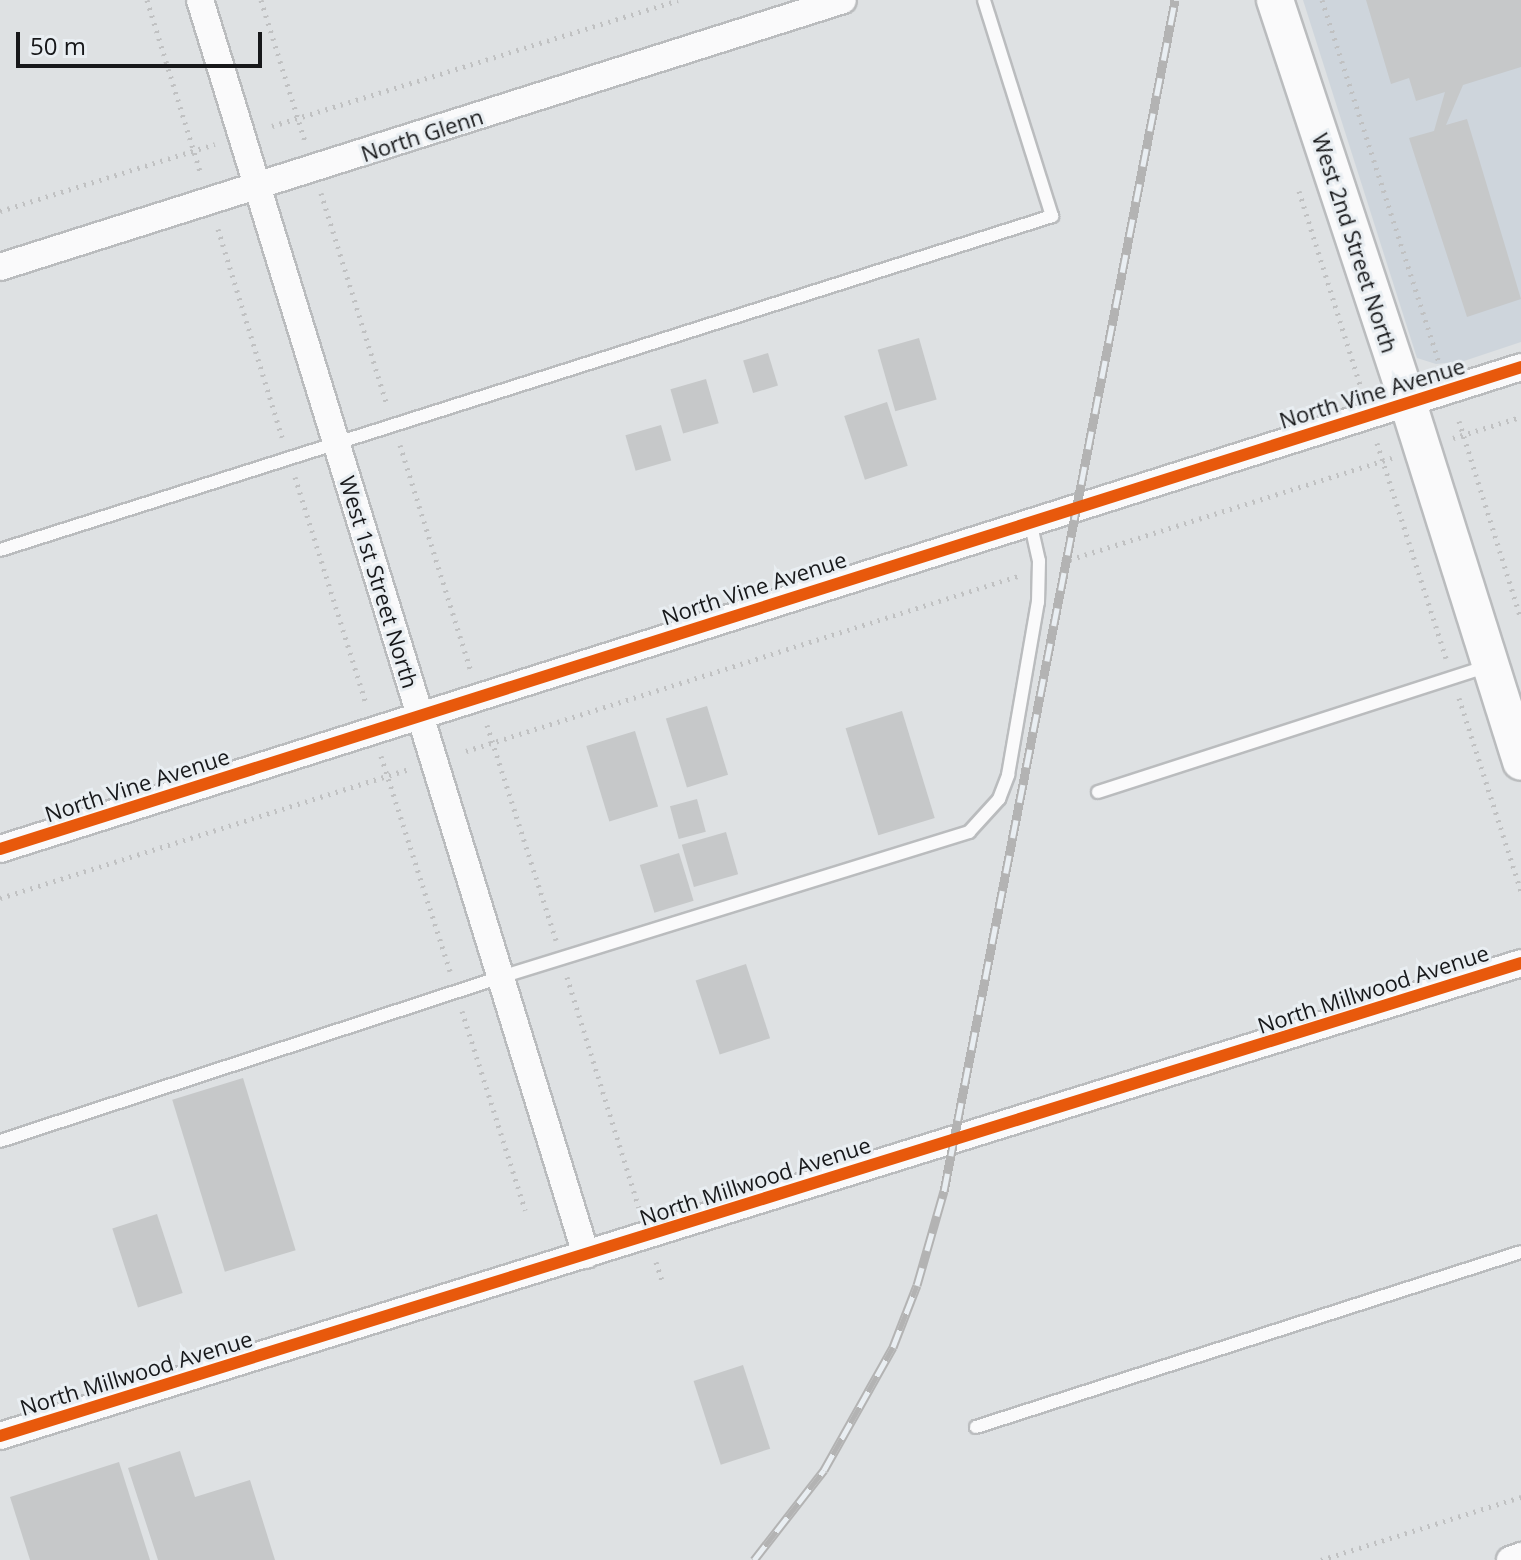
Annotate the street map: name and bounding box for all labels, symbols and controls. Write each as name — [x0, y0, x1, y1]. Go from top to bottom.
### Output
scale bar — [20, 16, 266, 66]
text: 50 m — [30, 29, 86, 62]
street label: North Glenn — [358, 103, 486, 167]
street label: West 2nd Street North — [1307, 130, 1403, 356]
street label: North Vine Avenue — [1276, 352, 1468, 434]
street label: West 1st Street North — [334, 473, 424, 691]
street label: North Vine Avenue — [658, 546, 850, 630]
street label: North Vine Avenue — [41, 743, 233, 827]
street label: North Millwood Avenue — [1254, 939, 1492, 1039]
street label: North Millwood Avenue — [636, 1131, 874, 1231]
street label: North Millwood Avenue — [17, 1325, 255, 1421]

